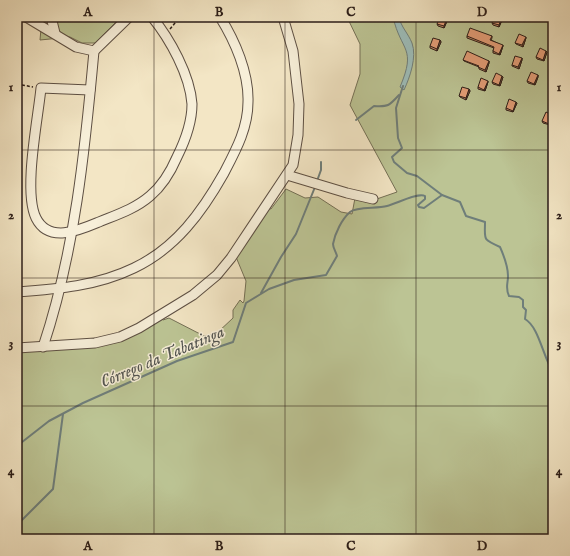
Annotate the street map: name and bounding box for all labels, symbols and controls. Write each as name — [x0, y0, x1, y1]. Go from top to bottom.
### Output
text: A — [83, 4, 94, 21]
text: B — [215, 4, 224, 21]
text: C — [346, 4, 356, 21]
text: D — [477, 4, 488, 21]
text: 1 — [9, 79, 14, 96]
text: 1 — [557, 79, 562, 96]
text: 2 — [8, 207, 14, 224]
text: 2 — [556, 207, 562, 224]
water label: Córrego da Tabatinga — [97, 322, 228, 393]
text: 3 — [9, 335, 14, 352]
text: 3 — [557, 335, 562, 352]
text: 4 — [8, 463, 15, 480]
text: 4 — [556, 463, 563, 480]
text: A — [83, 538, 94, 555]
text: B — [215, 538, 224, 555]
text: C — [346, 538, 356, 555]
text: D — [477, 538, 488, 555]

